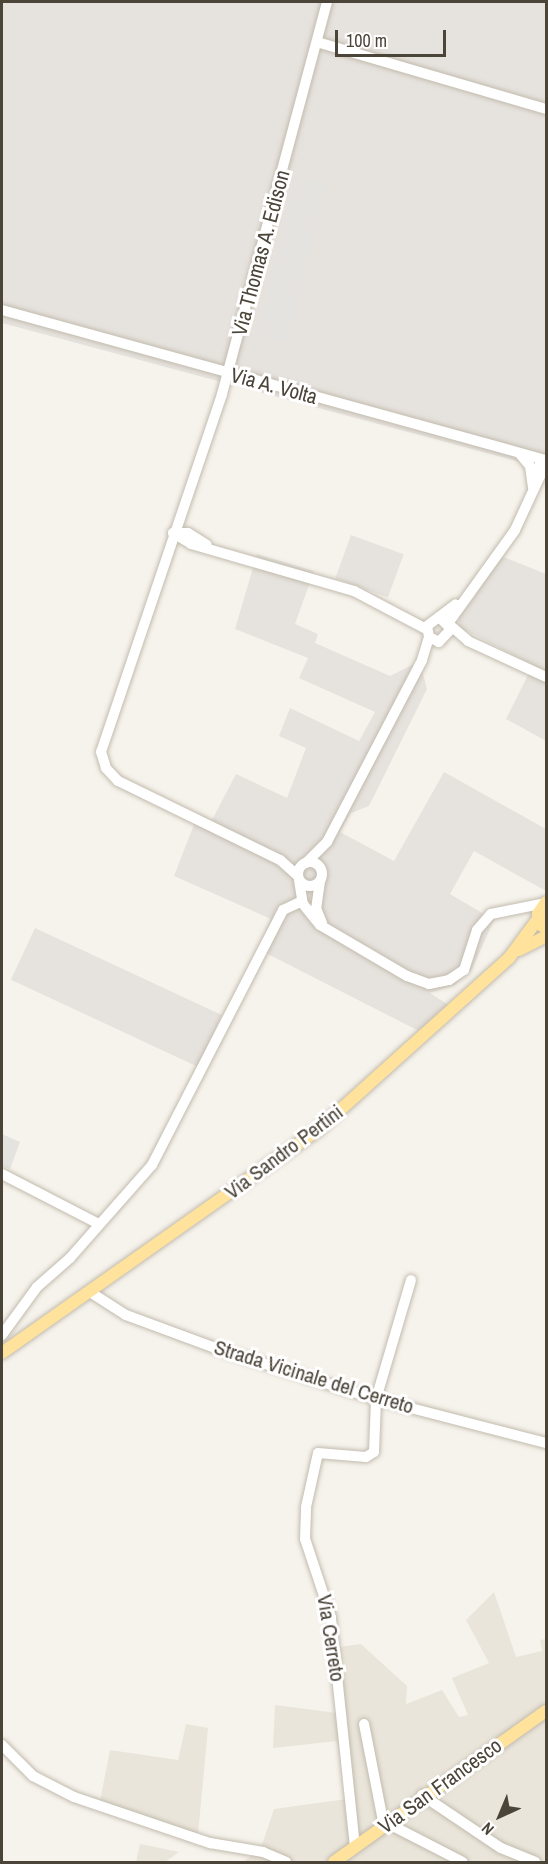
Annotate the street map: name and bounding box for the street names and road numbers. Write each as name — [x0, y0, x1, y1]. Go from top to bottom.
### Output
street label: Via Thomas A. Edison — [227, 167, 295, 339]
street label: Via A. Volta — [227, 362, 321, 410]
street label: Via Sandro Pertini — [220, 1099, 348, 1205]
street label: Strada Vicinale del Cerreto — [211, 1335, 417, 1419]
street label: Via Cerreto — [312, 1593, 350, 1683]
street label: Via San Francesco — [373, 1733, 507, 1839]

